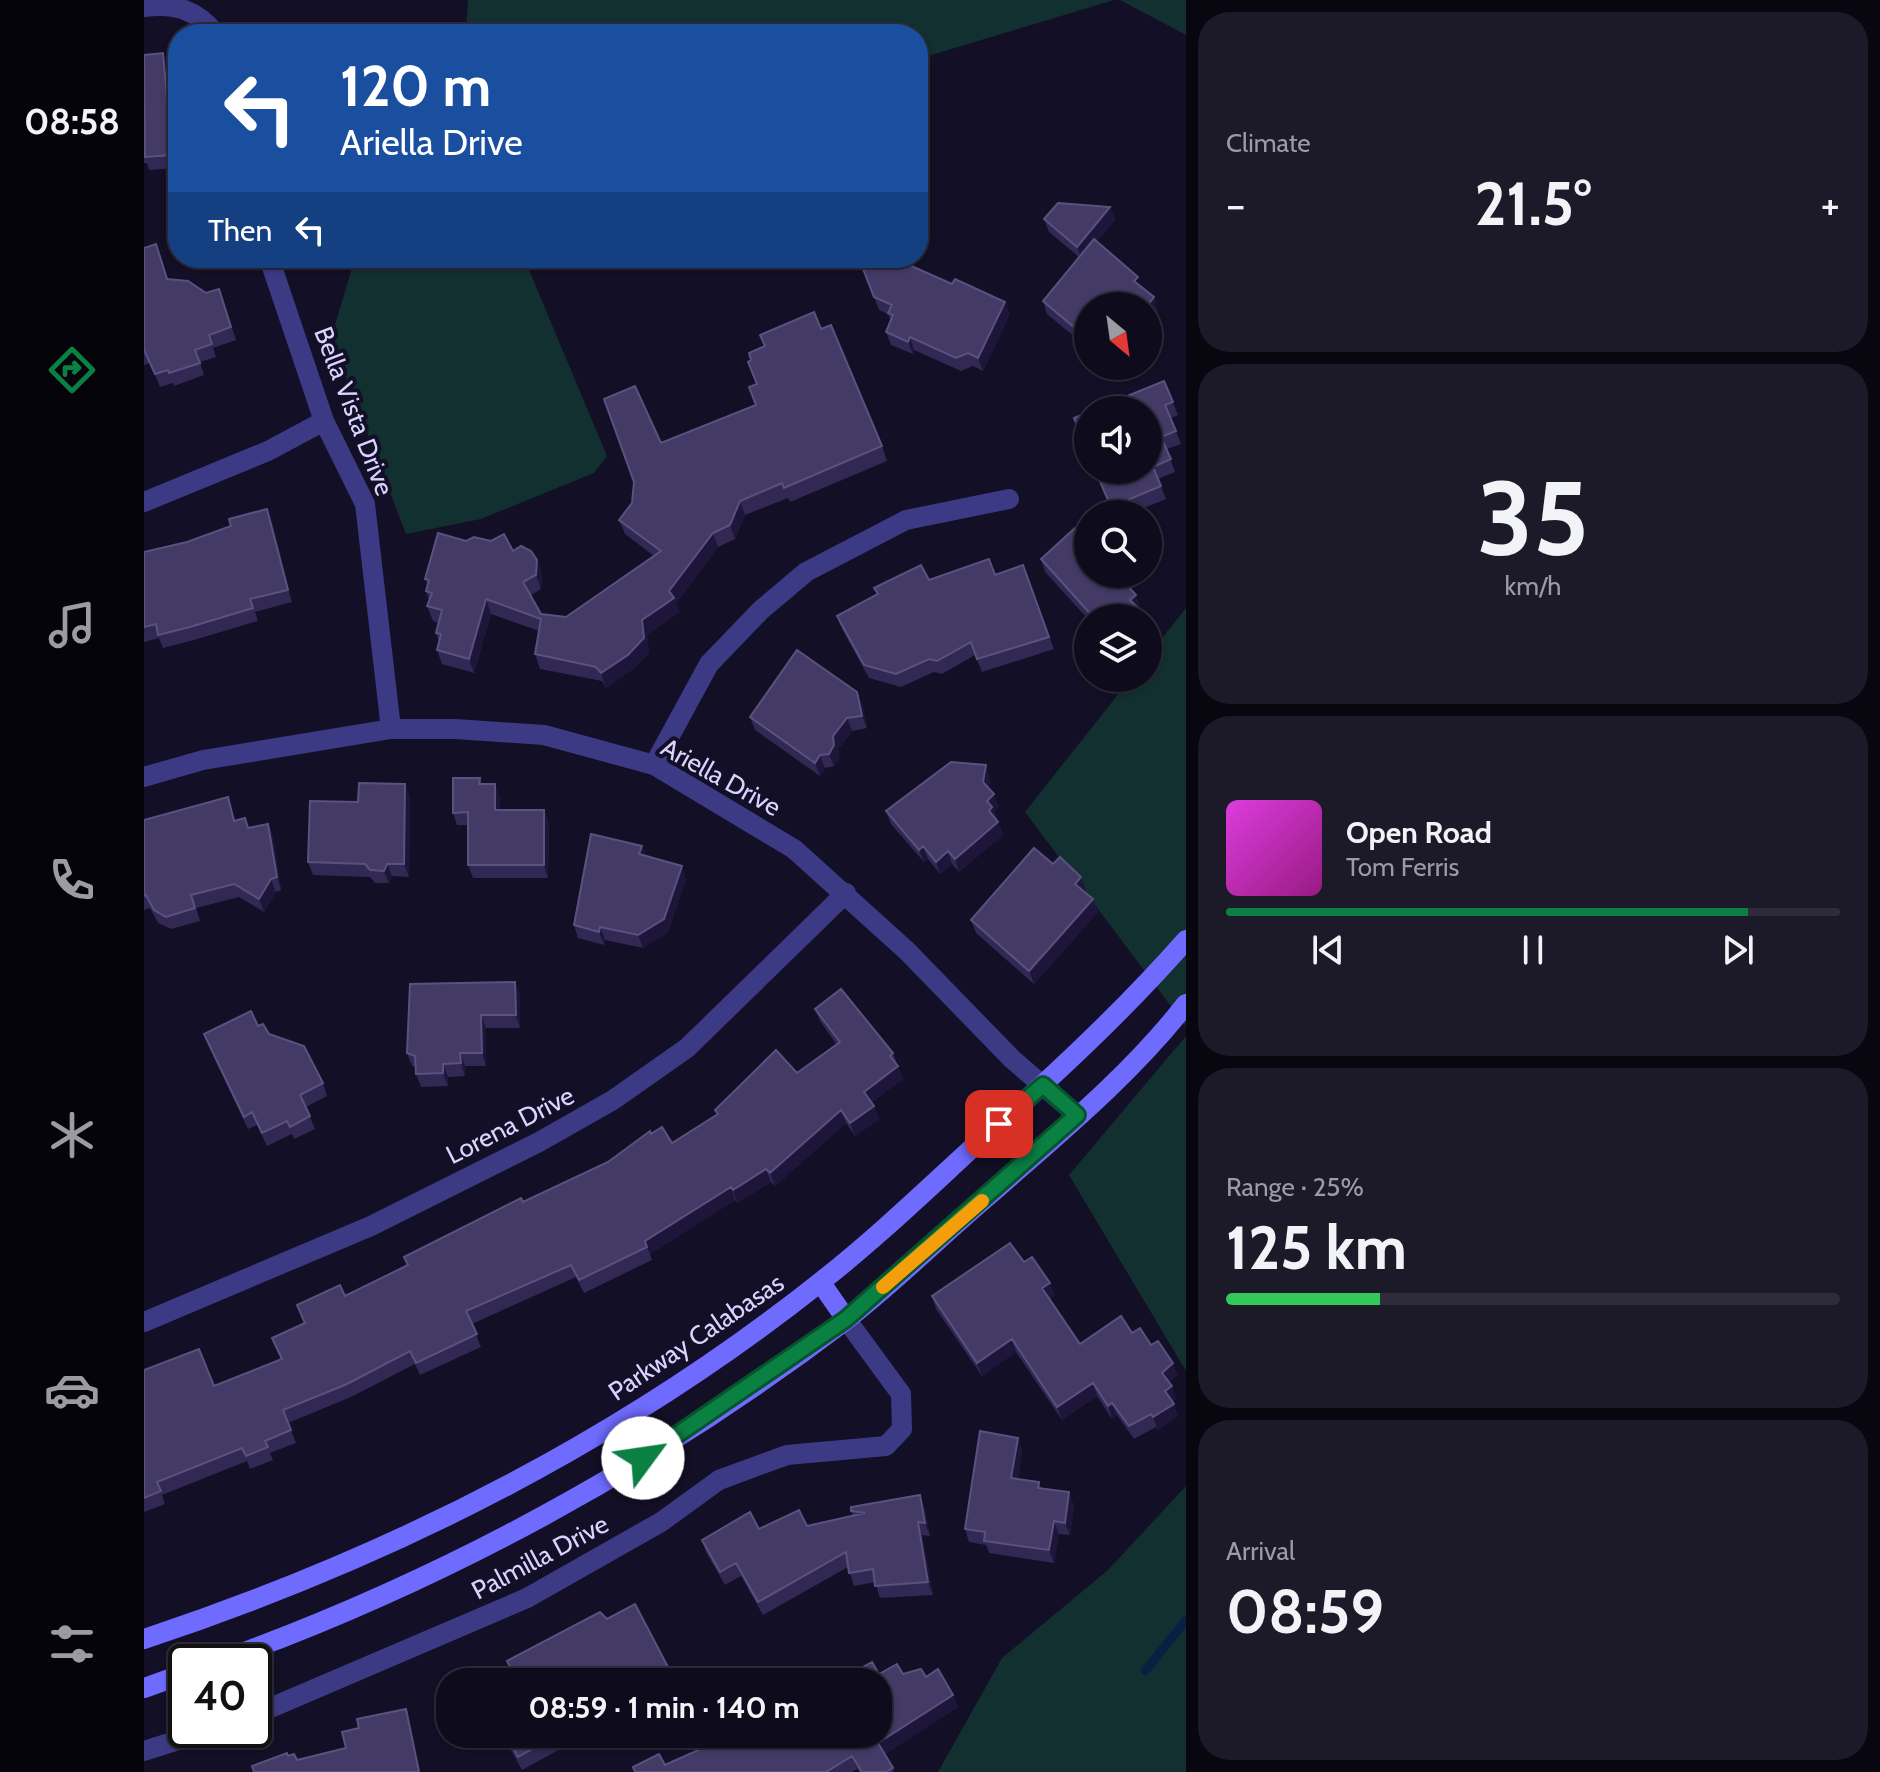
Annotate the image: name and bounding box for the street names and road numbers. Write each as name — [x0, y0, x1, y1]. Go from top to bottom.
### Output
street label: Bella Vista Drive — [307, 322, 401, 500]
street label: Ariella Drive — [656, 731, 786, 823]
street label: Lorena Drive — [441, 1079, 579, 1171]
street label: Parkway Calabasas — [602, 1266, 790, 1407]
street label: Palmilla Drive — [466, 1508, 614, 1606]

